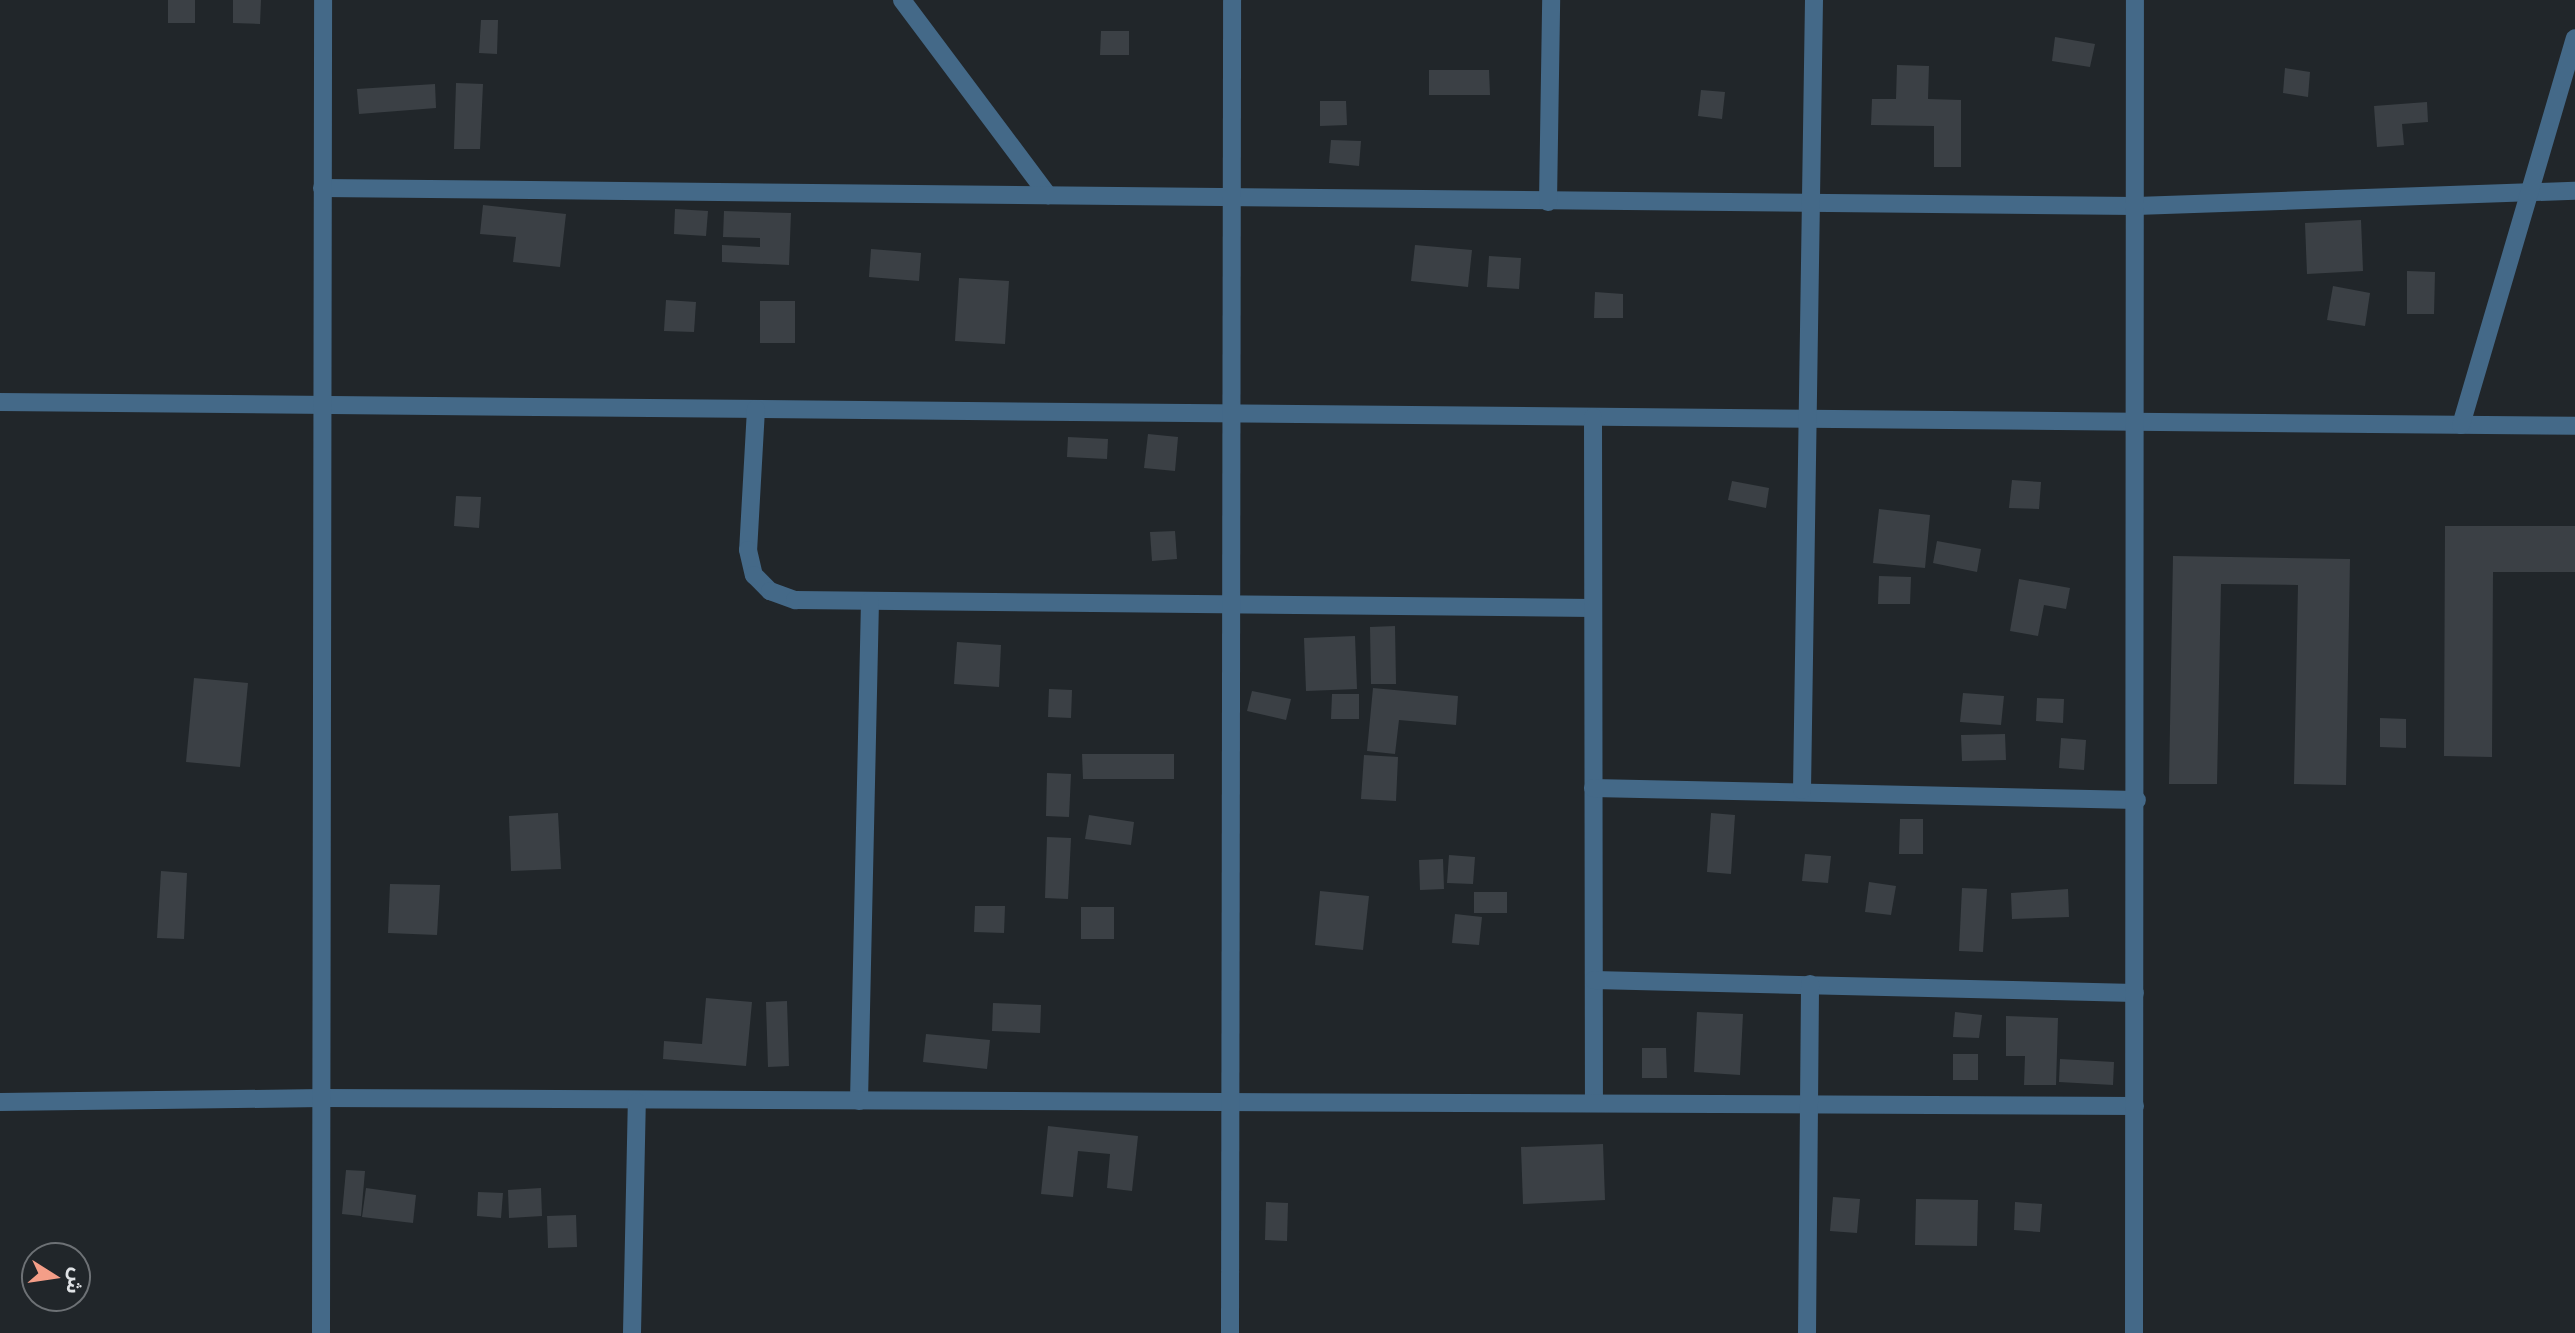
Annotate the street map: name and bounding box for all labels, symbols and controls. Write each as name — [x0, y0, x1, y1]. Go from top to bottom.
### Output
north arrow — [21, 1242, 91, 1312]
text: ش — [61, 1266, 89, 1296]

